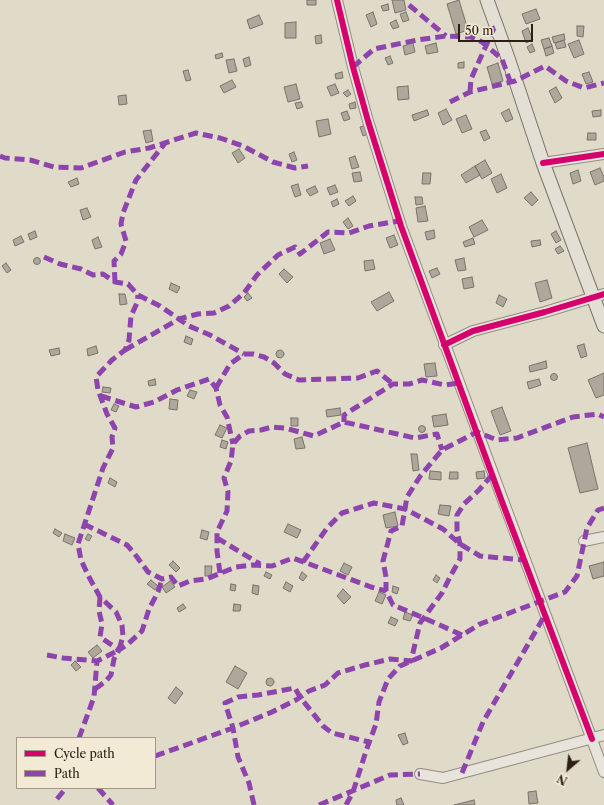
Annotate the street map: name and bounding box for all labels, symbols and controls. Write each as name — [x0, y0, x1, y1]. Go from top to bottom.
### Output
scale bar — [460, 16, 535, 42]
text: 50 m — [465, 23, 494, 38]
legend — [16, 737, 156, 789]
text: Cycle path — [54, 746, 115, 761]
north arrow — [548, 749, 588, 789]
text: Path — [54, 766, 80, 781]
text: N — [555, 771, 570, 788]

